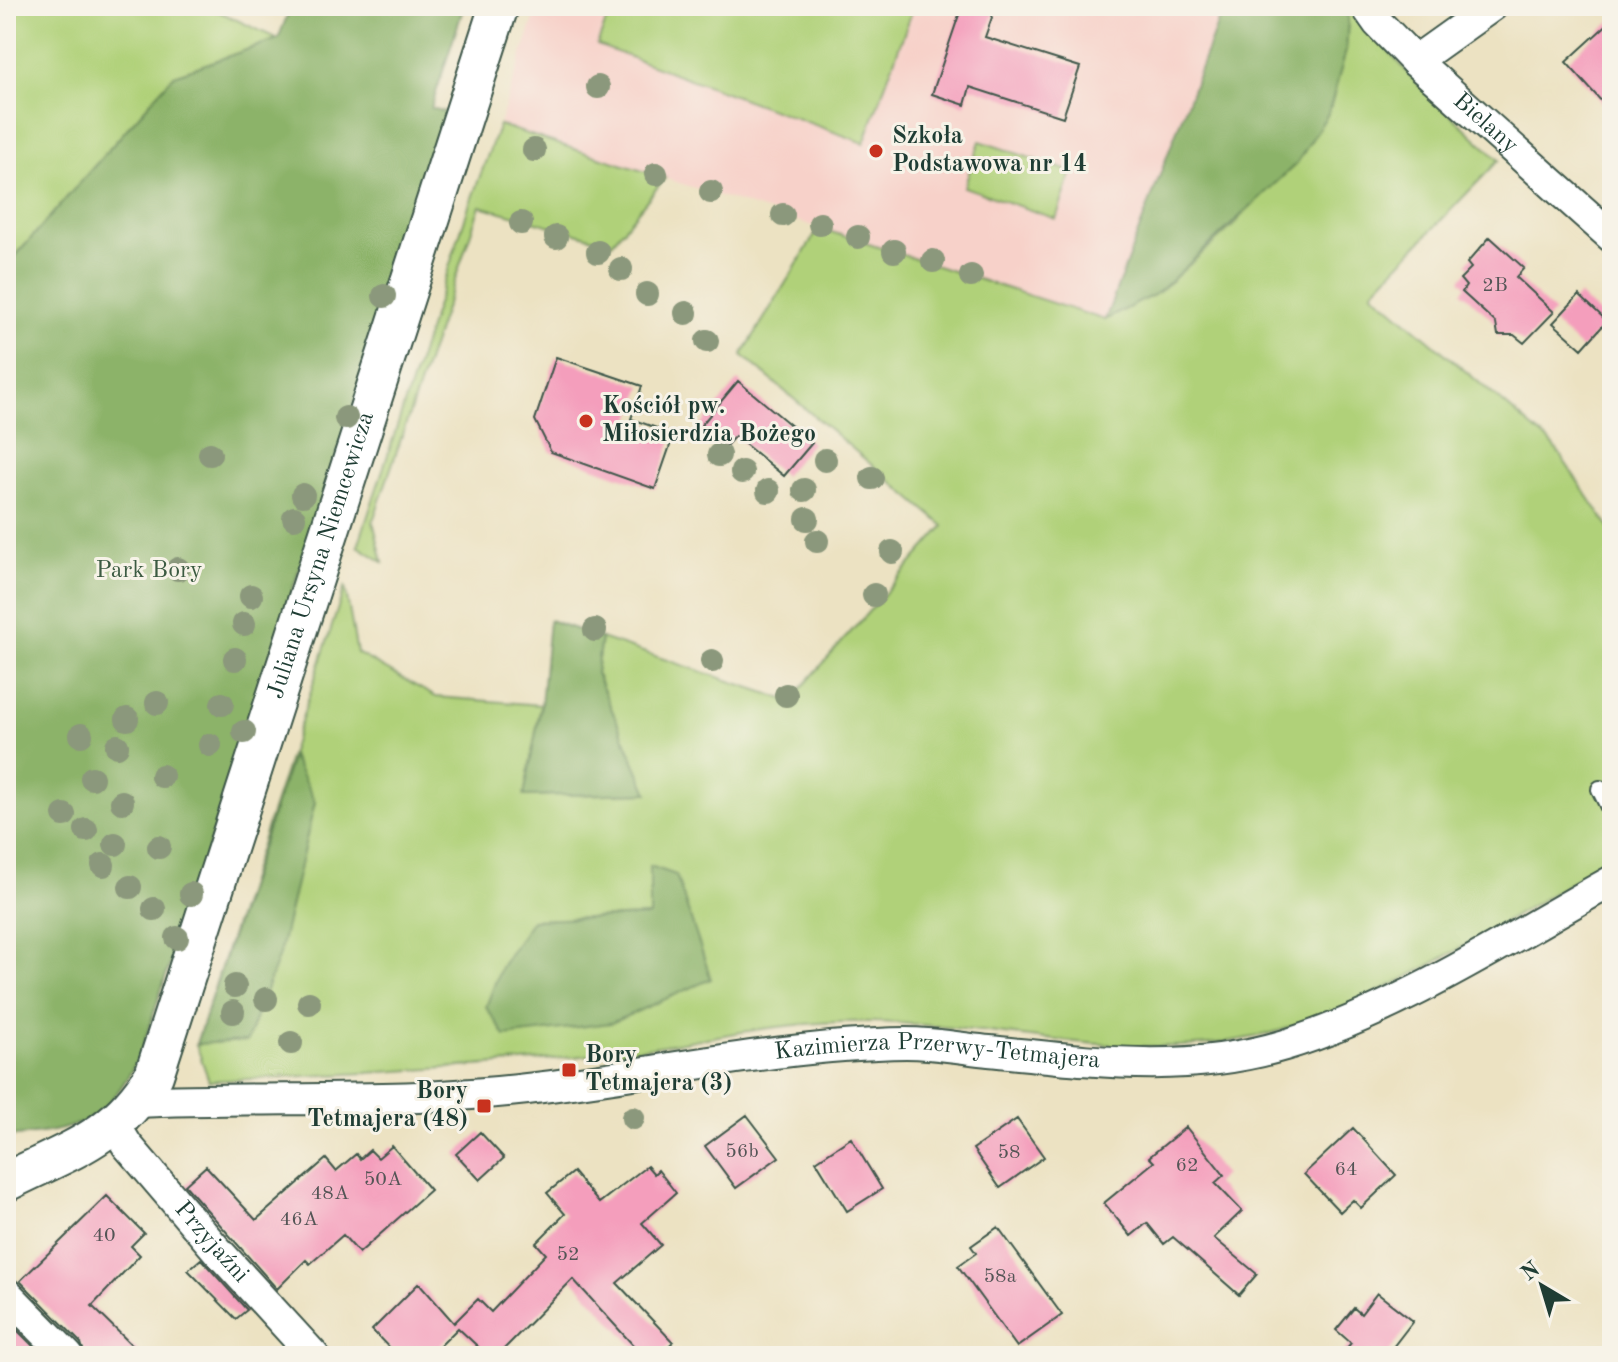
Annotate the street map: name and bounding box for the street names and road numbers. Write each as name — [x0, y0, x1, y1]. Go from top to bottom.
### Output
street label: Bielany — [1448, 89, 1523, 159]
street label: Juliana Ursyna Niemcewicza — [264, 409, 379, 702]
street label: Kazimierza Przerwy-Tetmajera — [773, 1031, 1101, 1073]
street label: Przyjaźni — [169, 1197, 253, 1288]

